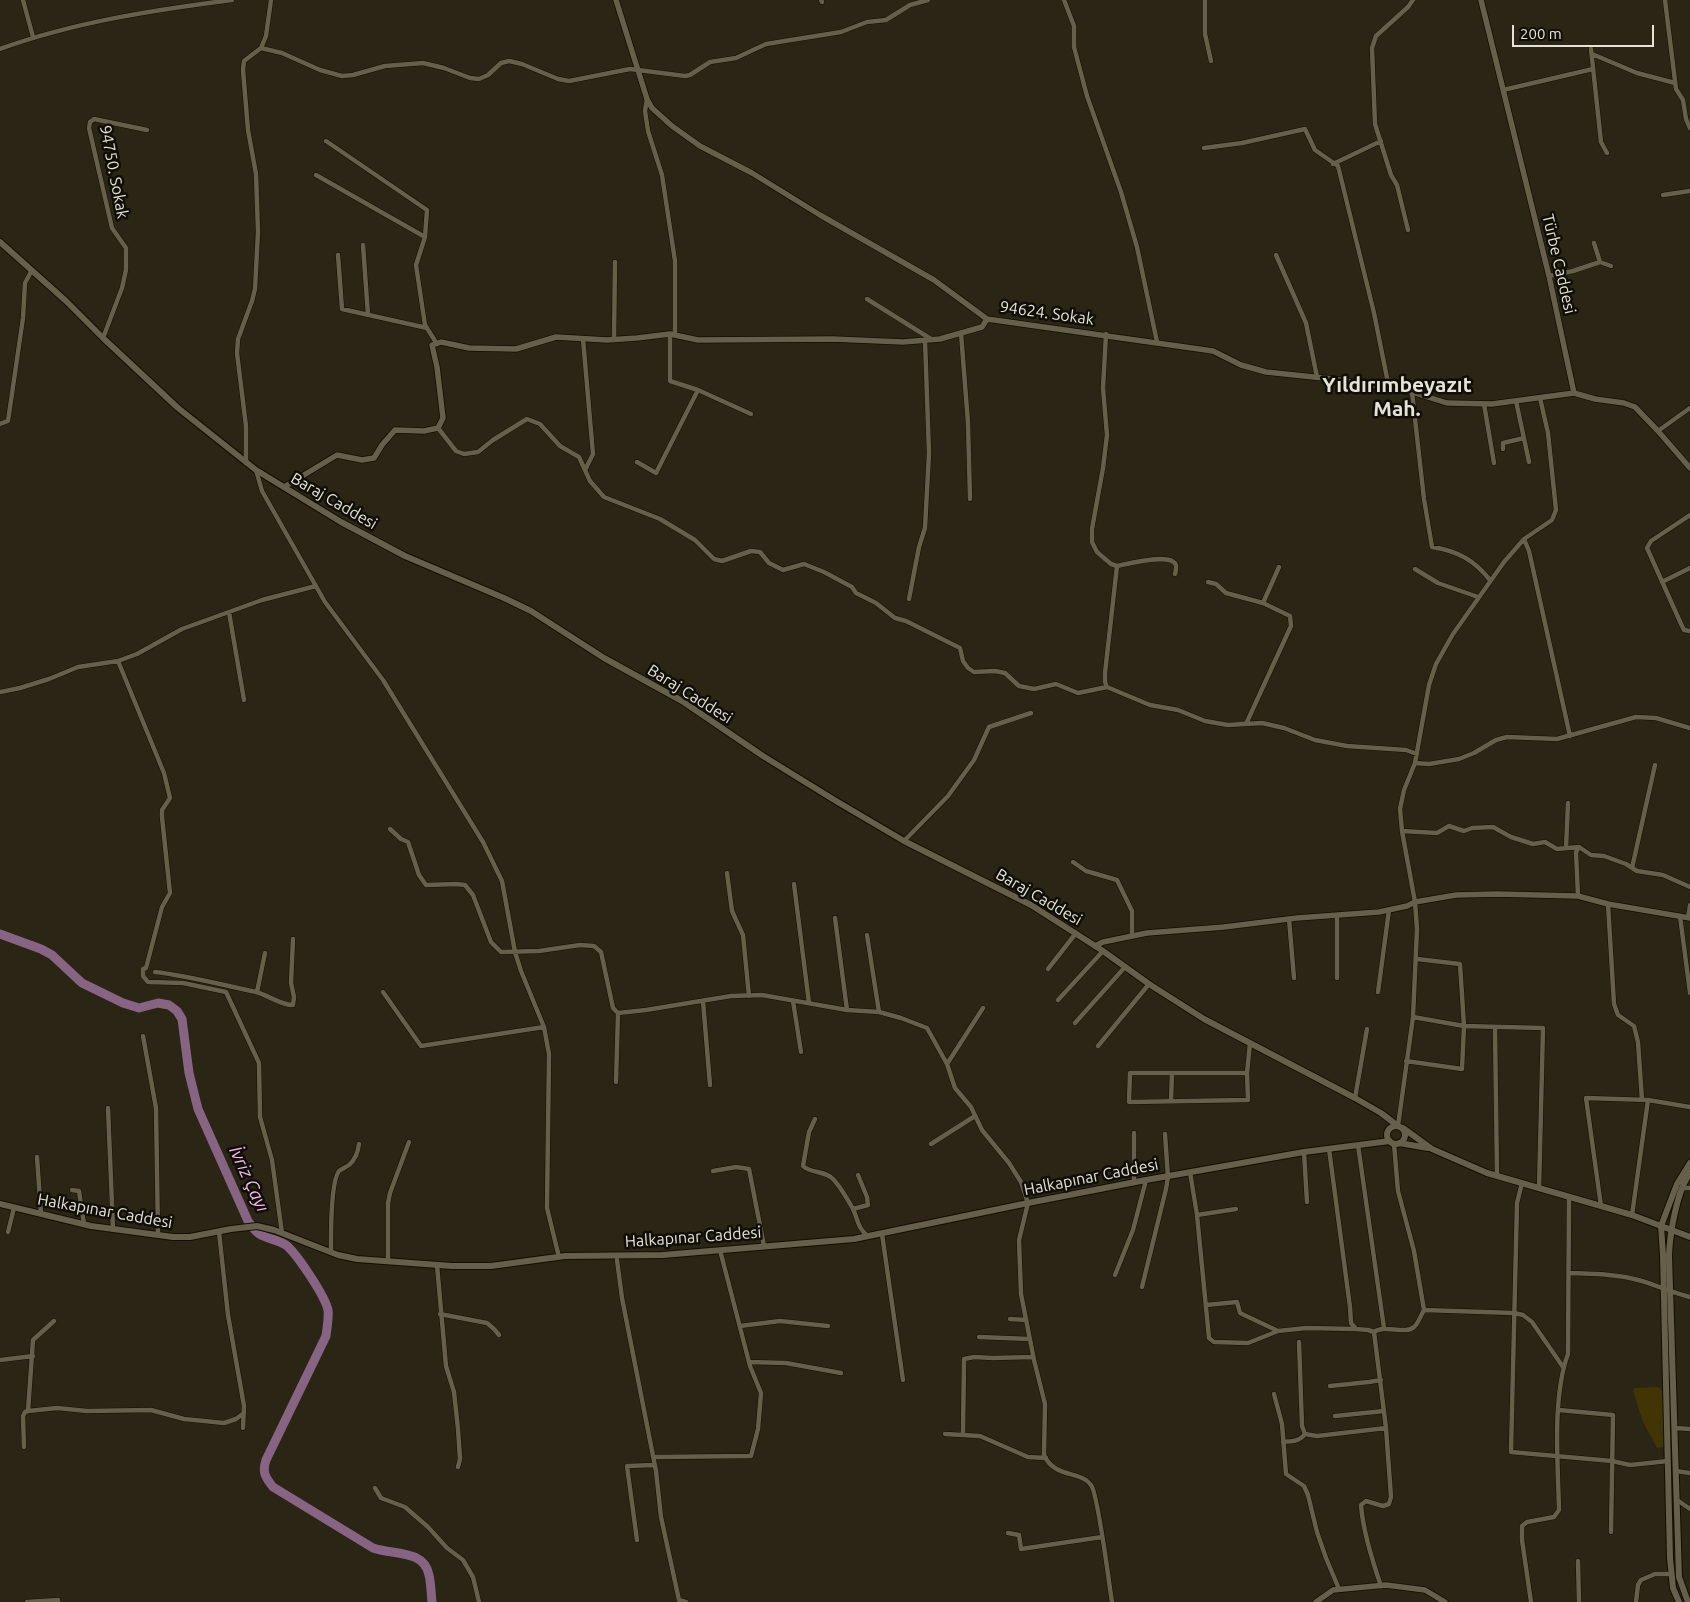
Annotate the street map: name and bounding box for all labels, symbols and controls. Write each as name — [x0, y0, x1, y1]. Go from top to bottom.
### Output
scale bar — [1515, 15, 1658, 47]
text: 200 m — [1520, 25, 1562, 42]
street label: 94750. Sokak — [96, 124, 132, 220]
street label: Türbe Caddesi — [1538, 212, 1580, 316]
street label: 94624. Sokak — [999, 297, 1095, 329]
district label: Yıldırımbeyazıt Mah. — [1322, 372, 1472, 422]
street label: Baraj Caddesi — [287, 469, 381, 533]
street label: Baraj Caddesi — [644, 660, 736, 728]
street label: Baraj Caddesi — [992, 865, 1086, 929]
water label: İvriz Çayı — [224, 1143, 274, 1215]
street label: Halkapınar Caddesi — [1022, 1155, 1160, 1199]
street label: Halkapınar Caddesi — [36, 1190, 174, 1232]
street label: Halkapınar Caddesi — [624, 1223, 762, 1251]

